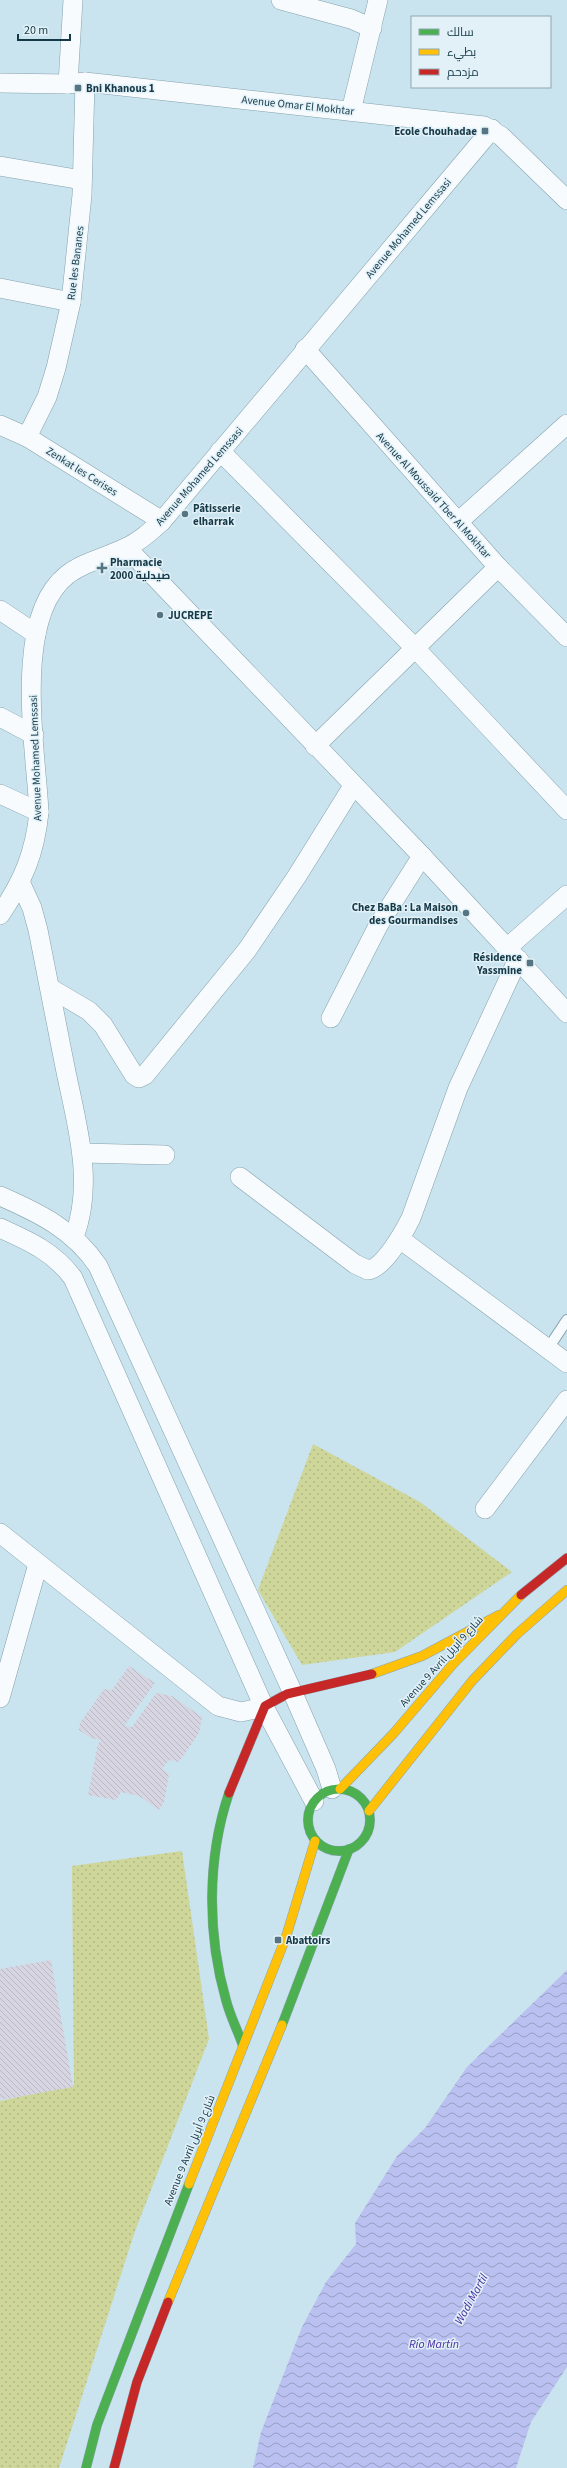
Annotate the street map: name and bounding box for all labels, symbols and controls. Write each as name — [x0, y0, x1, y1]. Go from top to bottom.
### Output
scale bar — [18, 16, 70, 42]
legend — [411, 16, 551, 88]
text: 20 m — [24, 22, 48, 39]
text: سالك — [447, 24, 474, 41]
text: بطيء — [447, 44, 476, 62]
text: مزدحم — [447, 64, 479, 81]
place label: Bni Khanous 1 — [86, 81, 155, 96]
marker: Bni Khanous 1 — [73, 83, 83, 93]
street label: Avenue Omar El Mokhtar — [241, 92, 355, 119]
place label: Ecole Chouhadae — [394, 124, 477, 139]
marker: Ecole Chouhadae — [480, 126, 490, 136]
street label: Avenue Mohamed Lemssasi — [362, 175, 455, 282]
street label: Rue les Bananes — [64, 225, 88, 301]
street label: Avenue Mohamed Lemssasi — [152, 424, 246, 529]
street label: Avenue Al Moussaid Tber Al Mokhtar — [373, 429, 495, 562]
street label: Zenkat les Cerises — [43, 443, 121, 500]
place label: Pâtisserie elharrak — [193, 501, 241, 529]
marker: Pâtisserie elharrak — [180, 509, 190, 519]
place label: Pharmacie 2000 صيدلية — [110, 555, 170, 583]
marker: Pharmacie 2000 صيدلية — [97, 563, 107, 573]
place label: JUCREPE — [168, 608, 213, 623]
marker: JUCREPE — [155, 610, 165, 620]
street label: Avenue Mohamed Lemssasi — [26, 695, 45, 821]
place label: Chez BaBa : La Maison des Gourmandises — [352, 900, 458, 928]
marker: Chez BaBa : La Maison des Gourmandises — [461, 908, 471, 918]
place label: Résidence Yassmine — [473, 950, 522, 978]
marker: Résidence Yassmine — [525, 958, 535, 968]
street label: Avenue 9 Avril شارع 9 أبريل — [396, 1612, 486, 1710]
place label: Abattoirs — [285, 1933, 331, 1948]
marker: Abattoirs — [273, 1935, 283, 1945]
street label: Avenue 9 Avril شارع 9 أبريل — [160, 2093, 219, 2208]
water label: Wadi Martil — [450, 2271, 492, 2328]
water label: Río Martín — [409, 2336, 459, 2353]

